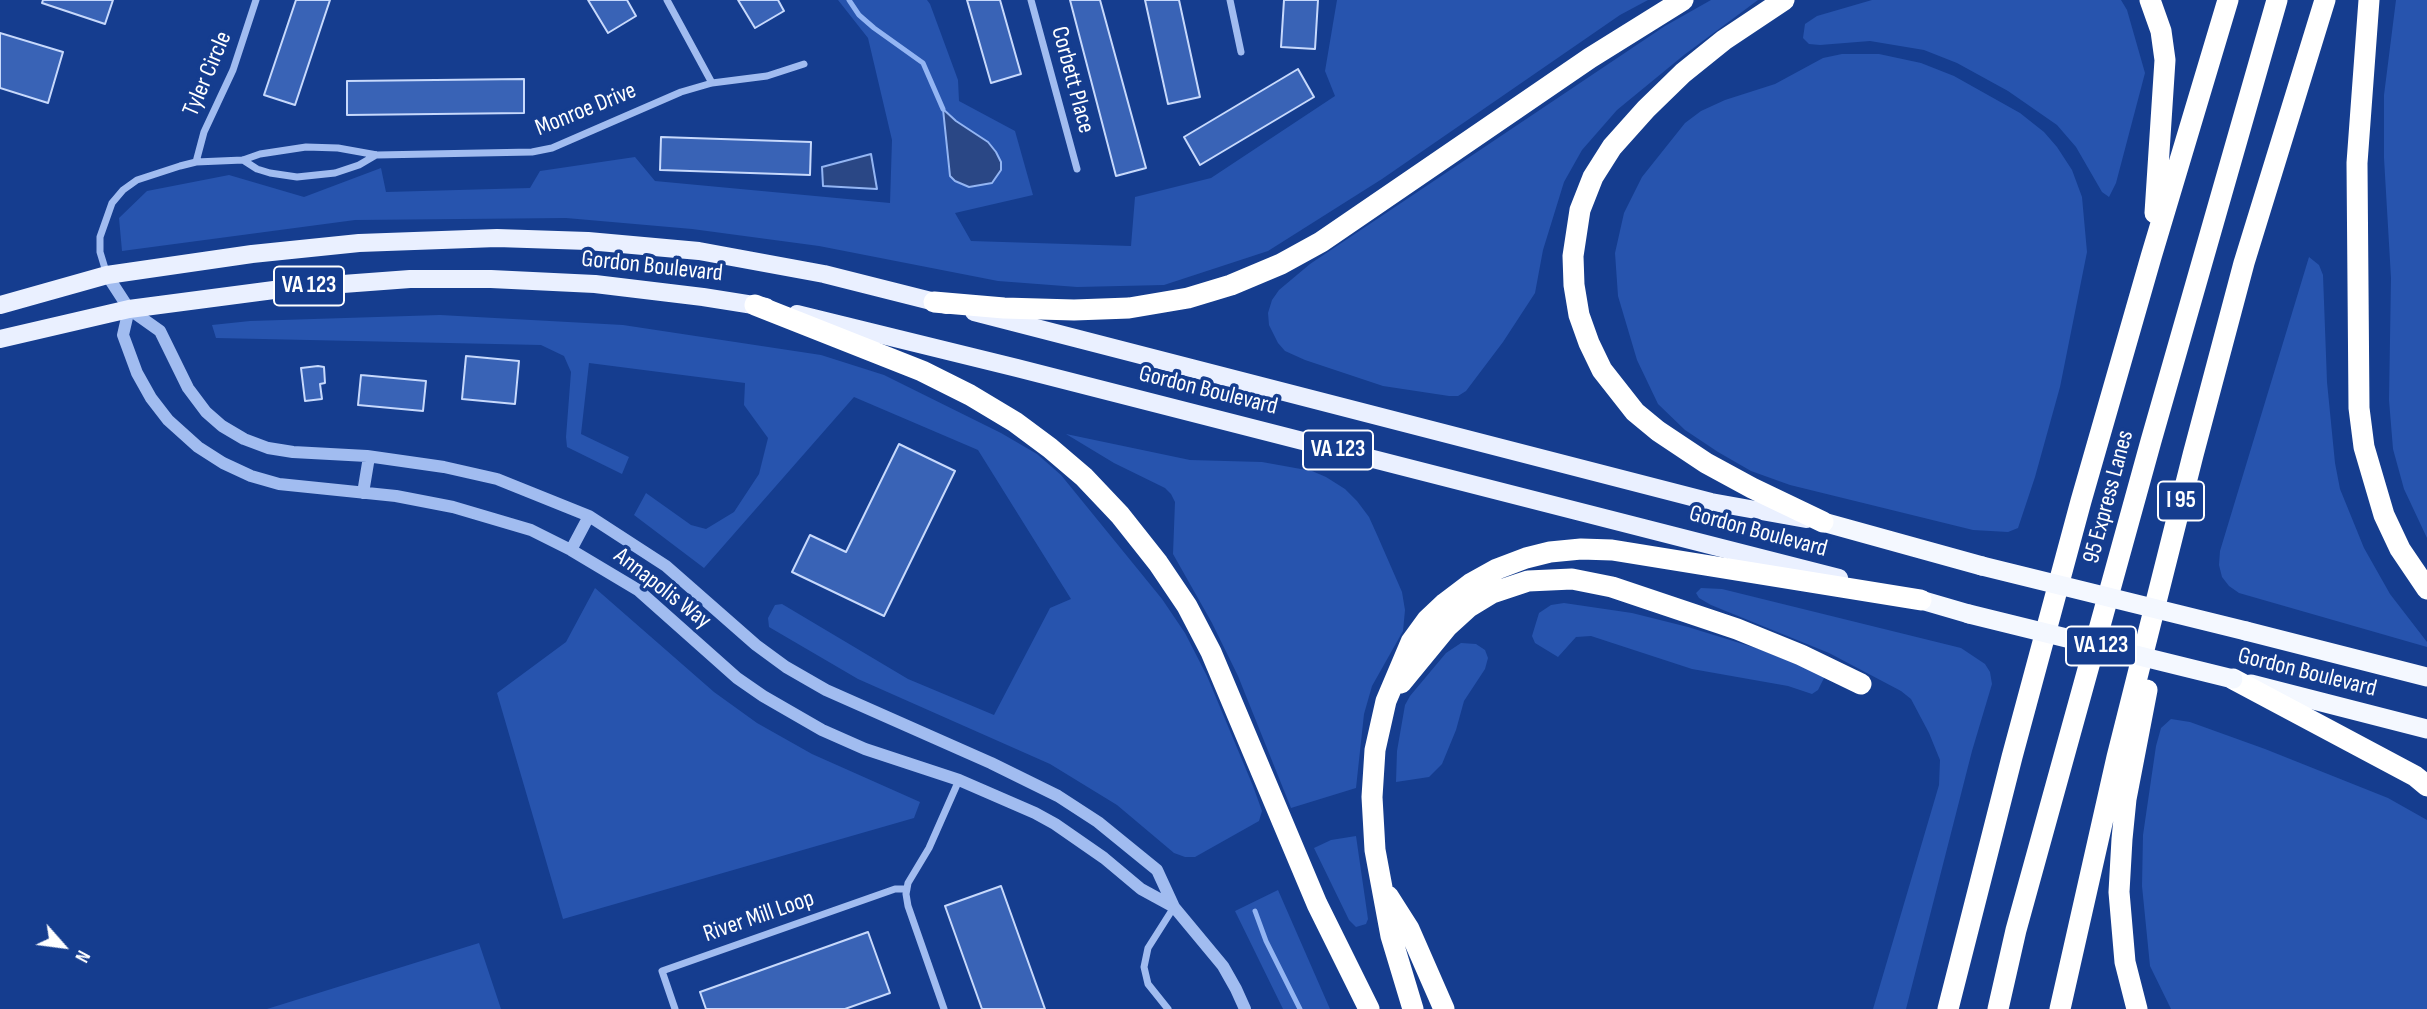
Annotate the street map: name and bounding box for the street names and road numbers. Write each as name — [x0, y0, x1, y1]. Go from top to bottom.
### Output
street label: Corbett Place — [1044, 24, 1100, 136]
street label: Tyler Circle — [177, 27, 239, 121]
street label: Monroe Drive — [531, 77, 641, 143]
street label: Gordon Boulevard — [580, 245, 724, 289]
road number: VA 123 — [274, 266, 344, 306]
street label: Gordon Boulevard — [1136, 360, 1280, 422]
street label: 95 Express Lanes — [2077, 427, 2141, 567]
road number: VA 123 — [1303, 431, 1373, 470]
road number: I 95 — [2158, 481, 2204, 520]
street label: Gordon Boulevard — [1686, 500, 1830, 564]
street label: Annapolis Way — [608, 542, 716, 636]
road number: VA 123 — [2066, 626, 2136, 666]
street label: Gordon Boulevard — [2235, 642, 2379, 704]
street label: River Mill Loop — [700, 885, 818, 949]

